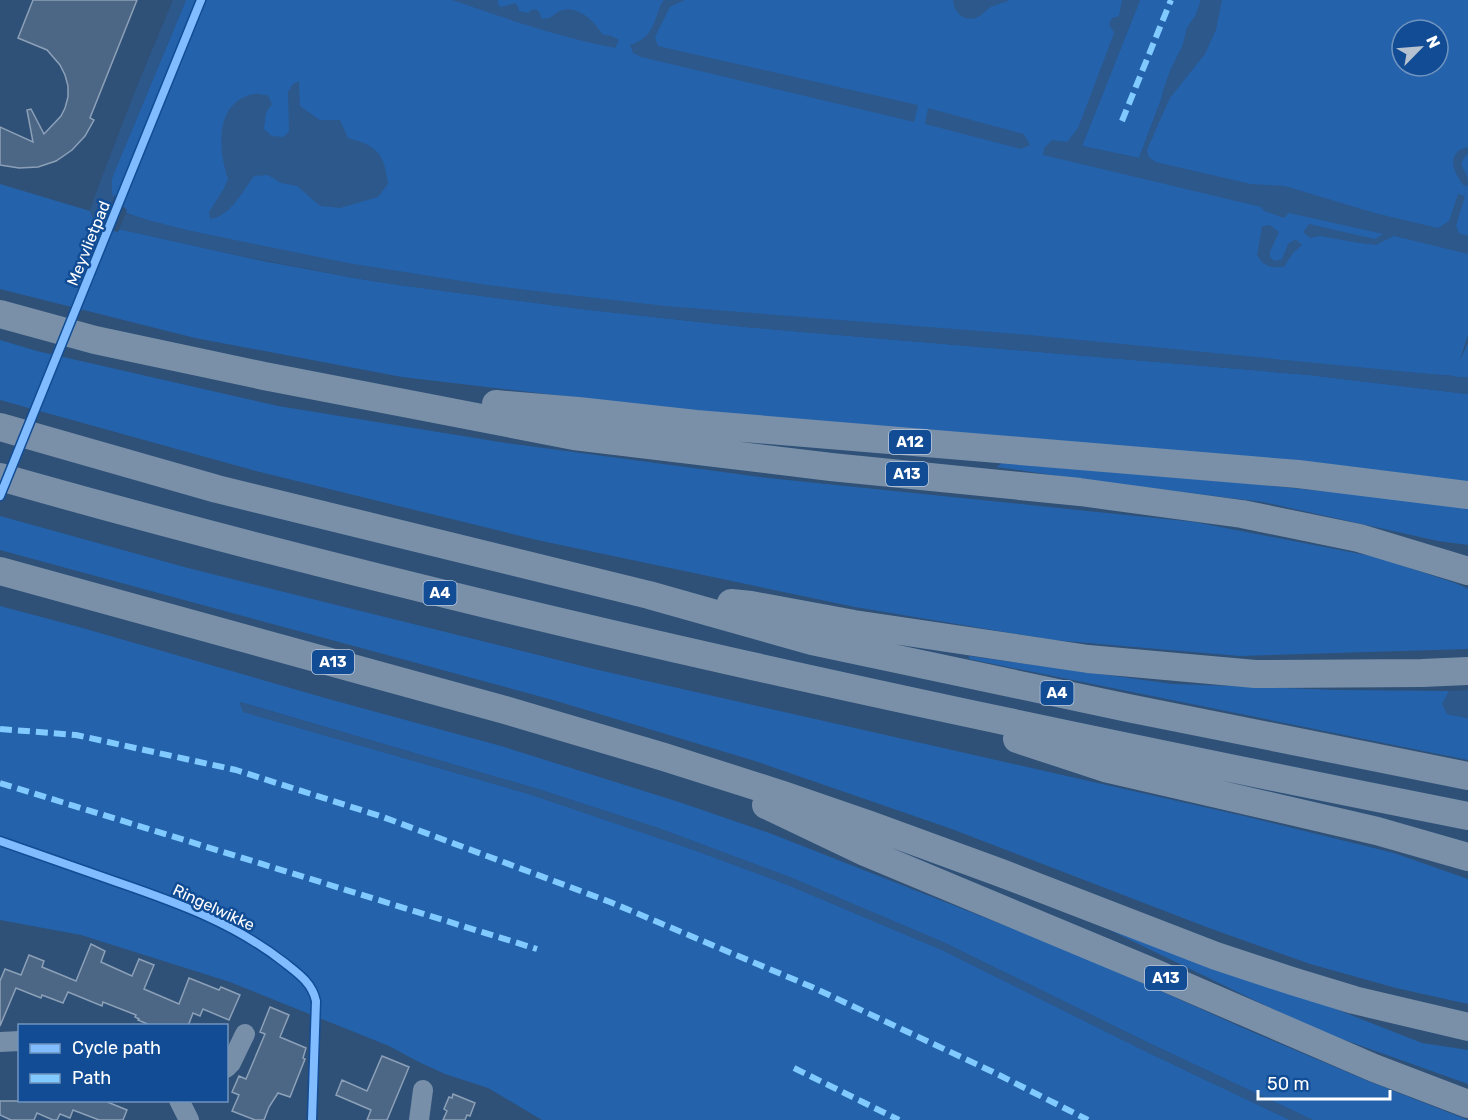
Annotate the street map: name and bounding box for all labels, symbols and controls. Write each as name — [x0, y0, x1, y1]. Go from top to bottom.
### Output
north arrow — [1390, 18, 1450, 78]
text: N — [1422, 33, 1444, 51]
street label: Meyvlietpad — [63, 198, 114, 288]
road number: A12 — [889, 430, 931, 454]
road number: A13 — [886, 462, 928, 486]
road number: A4 — [424, 581, 456, 605]
road number: A13 — [312, 650, 354, 674]
road number: A4 — [1040, 681, 1074, 705]
street label: Ringelwikke — [170, 880, 258, 935]
road number: A13 — [1145, 966, 1187, 990]
legend — [18, 1024, 228, 1102]
text: Cycle path — [72, 1037, 161, 1059]
scale bar — [1258, 1063, 1390, 1101]
text: Path — [72, 1067, 111, 1089]
text: 50 m — [1267, 1073, 1310, 1095]

